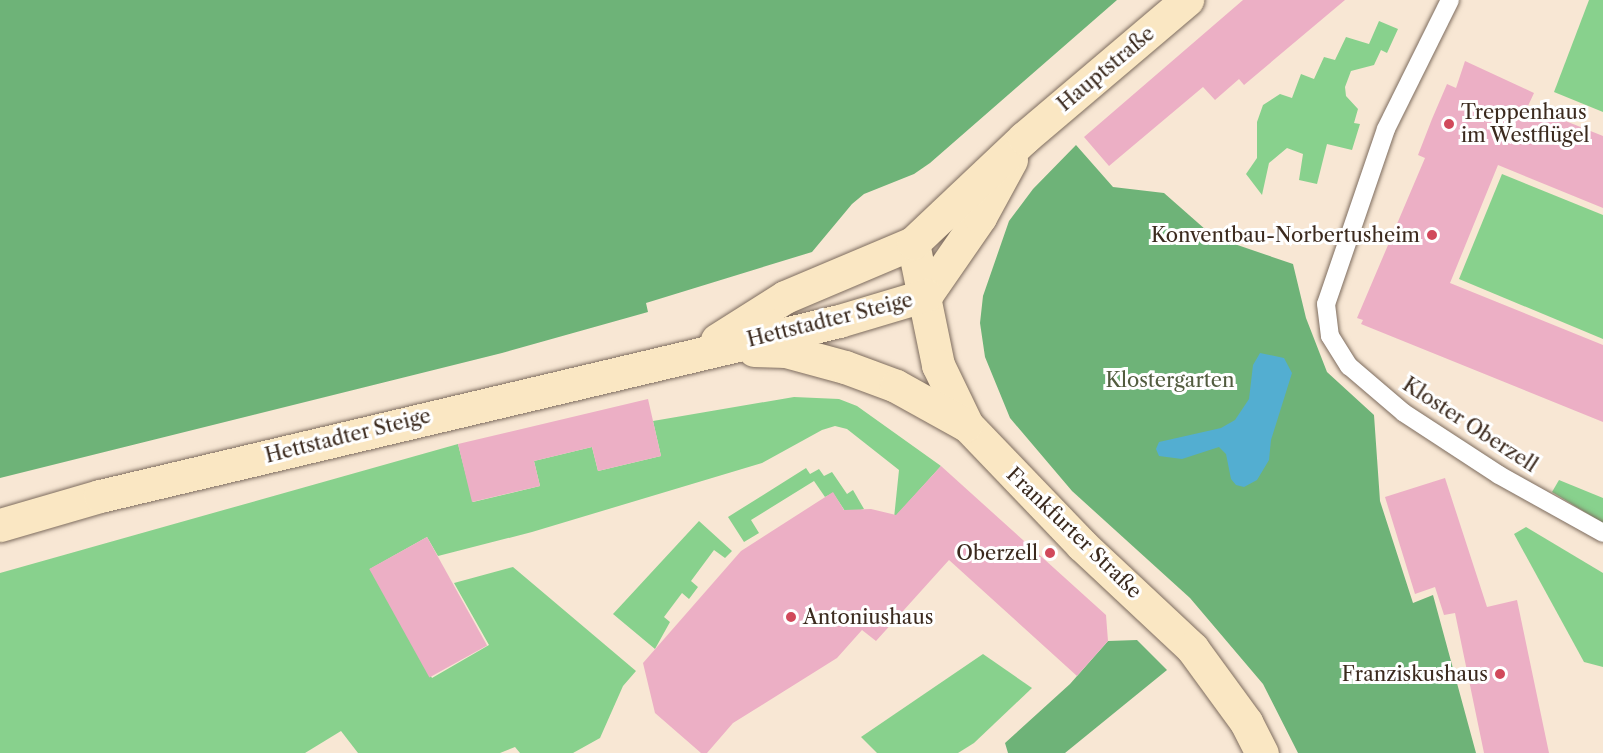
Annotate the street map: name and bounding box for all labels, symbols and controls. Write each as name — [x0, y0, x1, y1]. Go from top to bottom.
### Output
street label: Hauptstraße — [1053, 22, 1159, 116]
place label: Treppenhaus im Westflügel — [1461, 100, 1590, 147]
marker: Treppenhaus im Westflügel — [1442, 117, 1456, 131]
place label: Konventbau-Norbertusheim — [1151, 223, 1420, 247]
marker: Konventbau-Norbertusheim — [1425, 228, 1439, 242]
street label: Hettstadter Steige — [744, 288, 916, 352]
park label: Klostergarten — [1105, 368, 1235, 392]
street label: Kloster Oberzell — [1398, 372, 1542, 478]
street label: Hettstadter Steige — [262, 404, 434, 468]
street label: Frankfurter Straße — [1001, 462, 1147, 604]
place label: Oberzell — [956, 541, 1038, 565]
marker: Oberzell — [1043, 546, 1057, 560]
place label: Antoniushaus — [803, 605, 933, 629]
marker: Antoniushaus — [784, 610, 798, 624]
place label: Franziskushaus — [1342, 662, 1488, 686]
marker: Franziskushaus — [1493, 667, 1507, 681]

